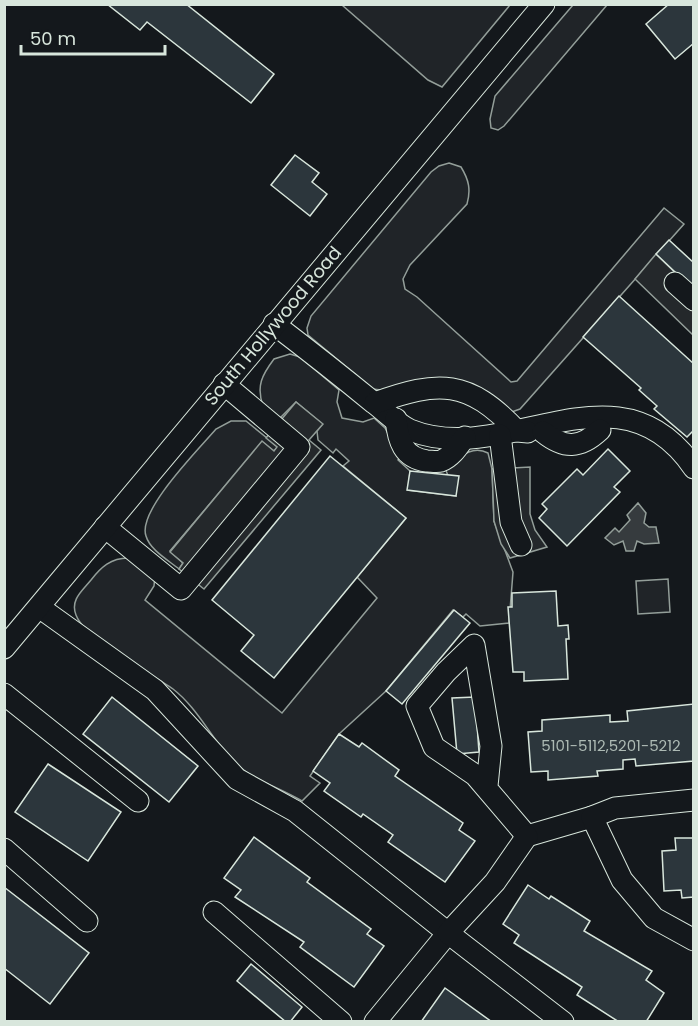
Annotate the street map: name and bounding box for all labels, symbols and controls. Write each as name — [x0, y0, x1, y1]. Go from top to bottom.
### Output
scale bar — [21, 18, 165, 56]
text: 50 m — [30, 26, 76, 51]
street label: South Hollywood Road — [198, 241, 347, 411]
house number: 5101-5112,5201-5212 — [541, 735, 681, 756]

